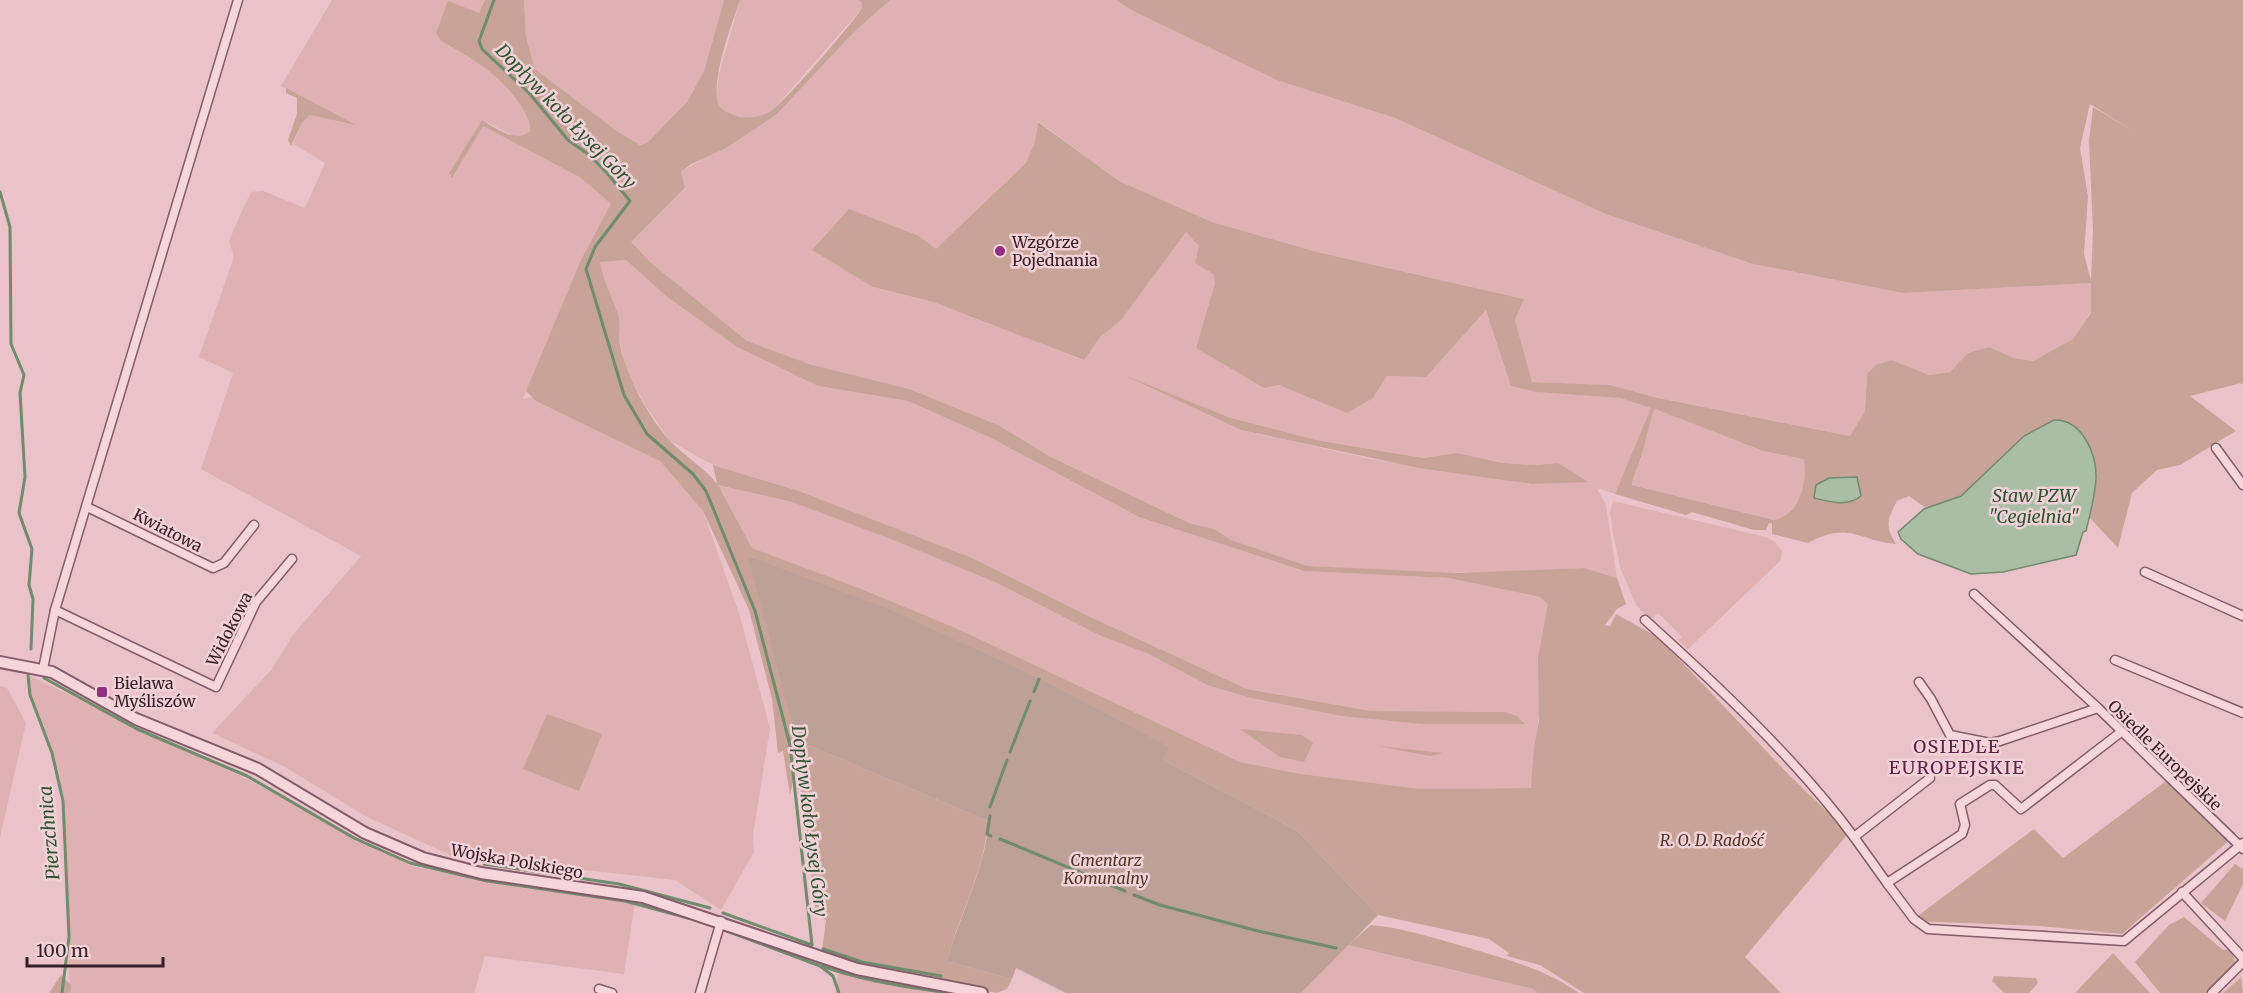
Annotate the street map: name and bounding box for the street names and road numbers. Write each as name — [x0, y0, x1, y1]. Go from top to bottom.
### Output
street label: Kwiatowa — [130, 504, 206, 556]
street label: Widokowa — [201, 588, 256, 671]
street label: Osiedle Europejskie — [2104, 695, 2226, 815]
street label: Wojska Polskiego — [448, 839, 585, 882]

